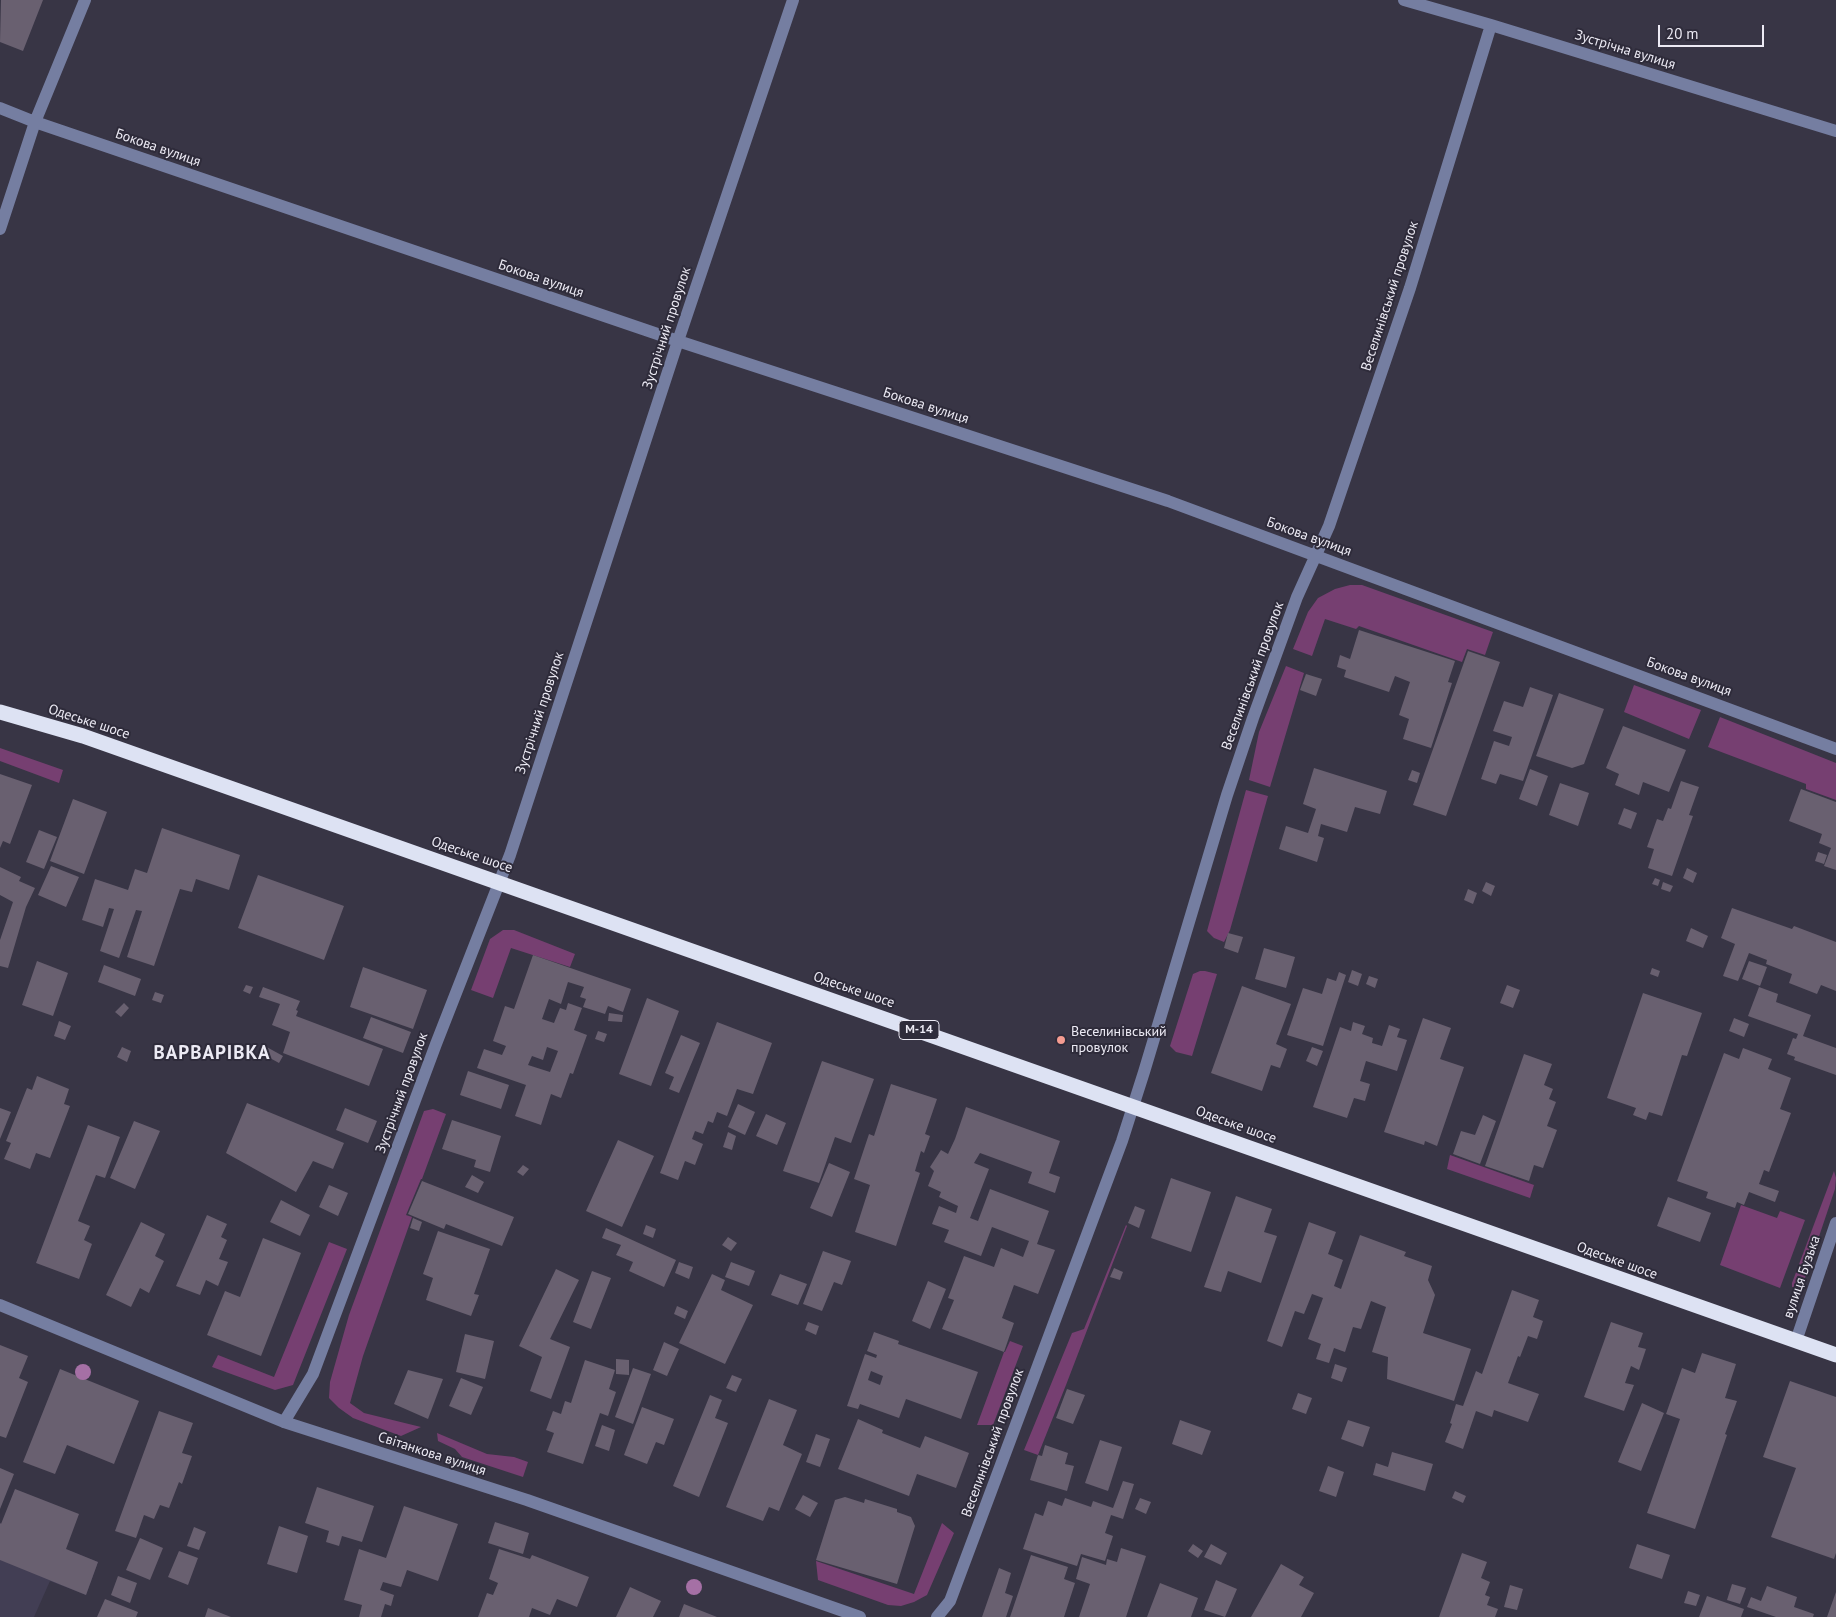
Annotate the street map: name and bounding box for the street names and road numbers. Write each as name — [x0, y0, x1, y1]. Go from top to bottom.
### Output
street label: Зустрічна вулиця — [1573, 27, 1677, 73]
street label: Бокова вулиця — [113, 126, 203, 170]
street label: Веселинівський провулок — [1358, 219, 1422, 373]
street label: Бокова вулиця — [496, 257, 586, 301]
street label: Зустрічний провулок — [639, 265, 695, 391]
street label: Бокова вулиця — [881, 384, 971, 428]
street label: Бокова вулиця — [1264, 514, 1354, 560]
street label: Веселинівський провулок — [1218, 600, 1288, 752]
street label: Зустрічний провулок — [512, 650, 568, 776]
street label: Бокова вулиця — [1644, 654, 1734, 700]
street label: Одеське шосе — [46, 701, 132, 743]
street label: Одеське шосе — [429, 833, 515, 877]
street label: Одеське шосе — [811, 968, 897, 1012]
road number: М-14 — [899, 1020, 939, 1040]
street label: Зустрічний провулок — [372, 1030, 432, 1156]
street label: Одеське шосе — [1193, 1103, 1279, 1147]
street label: вулиця Бузька — [1780, 1233, 1824, 1321]
street label: Одеське шосе — [1574, 1239, 1660, 1283]
street label: Веселинівський провулок — [958, 1367, 1028, 1519]
street label: Світанкова вулиця — [376, 1429, 488, 1479]

